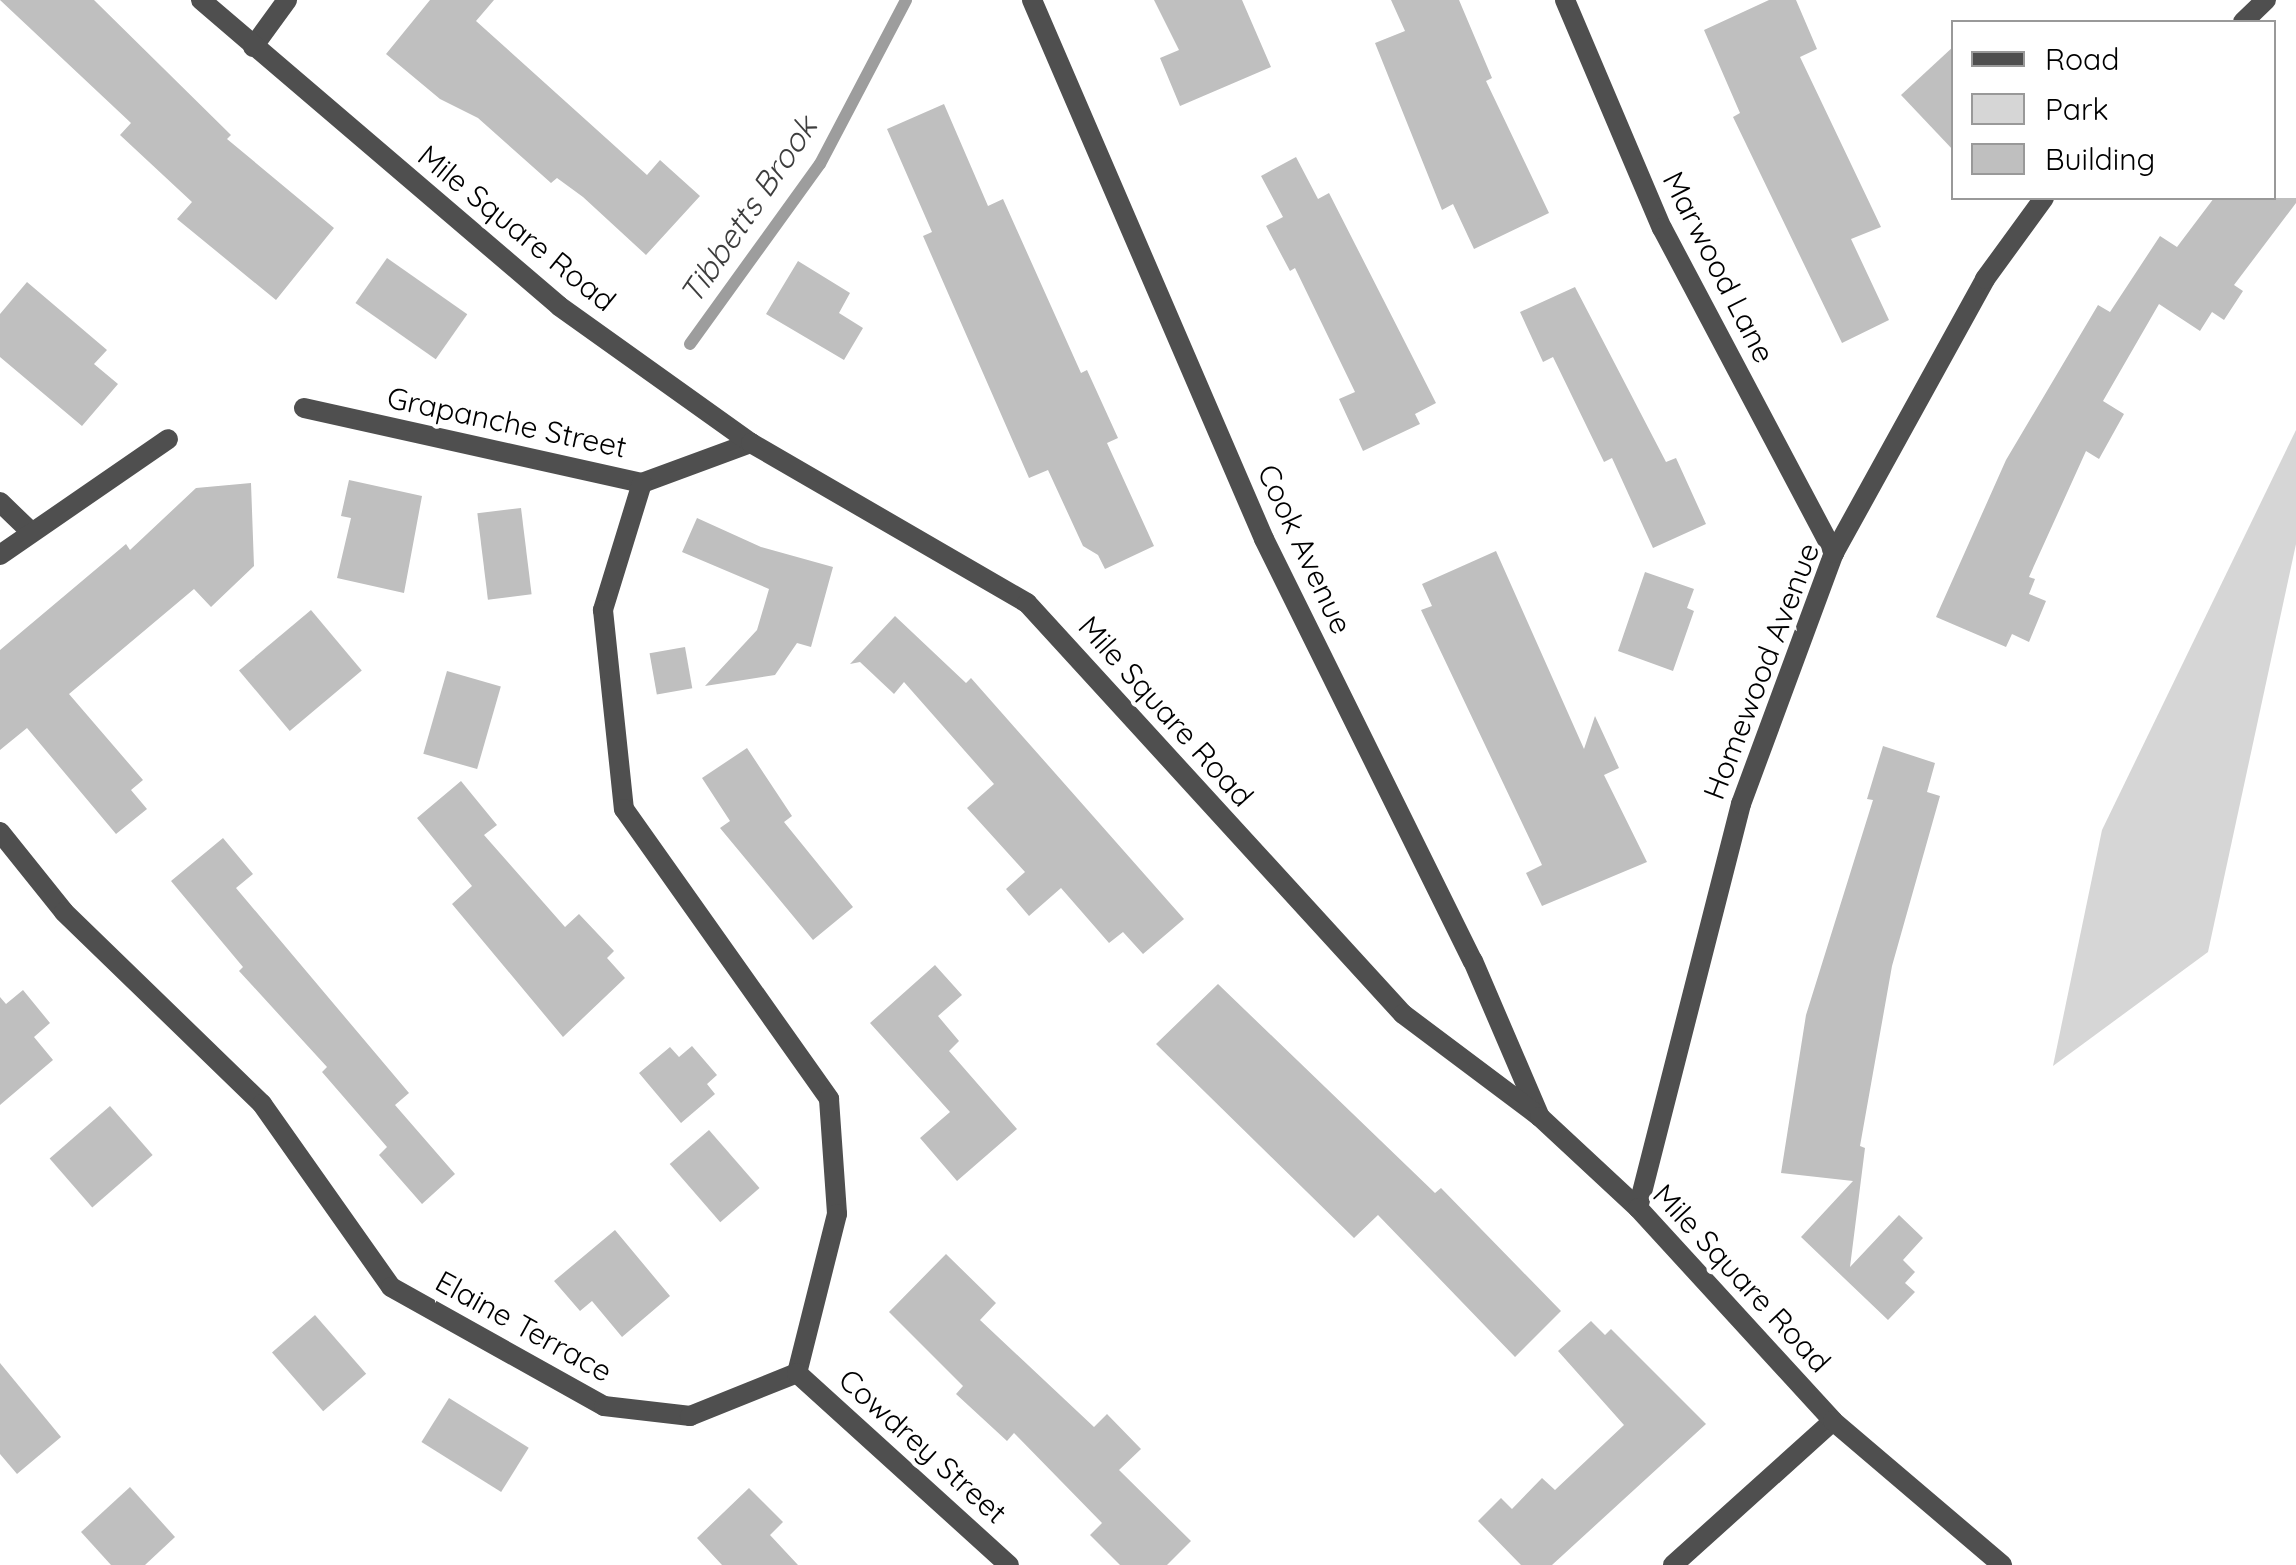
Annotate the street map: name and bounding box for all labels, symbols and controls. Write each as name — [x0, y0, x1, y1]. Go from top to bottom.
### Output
legend — [1951, 20, 2276, 200]
text: Road — [2045, 40, 2119, 78]
text: Park — [2045, 90, 2109, 128]
water label: Tibbetts Brook — [671, 109, 825, 311]
street label: Mile Square Road — [411, 137, 623, 319]
text: Building — [2045, 140, 2155, 178]
street label: Marwood Lane — [1655, 165, 1783, 369]
street label: Grapanche Street — [384, 379, 630, 465]
street label: Cook Avenue — [1250, 459, 1360, 639]
street label: Homewood Avenue — [1695, 538, 1827, 804]
street label: Mile Square Road — [1071, 608, 1261, 814]
street label: Mile Square Road — [1646, 1177, 1838, 1379]
street label: Elaine Terrace — [430, 1263, 618, 1389]
street label: Cowdrey Street — [832, 1361, 1014, 1531]

